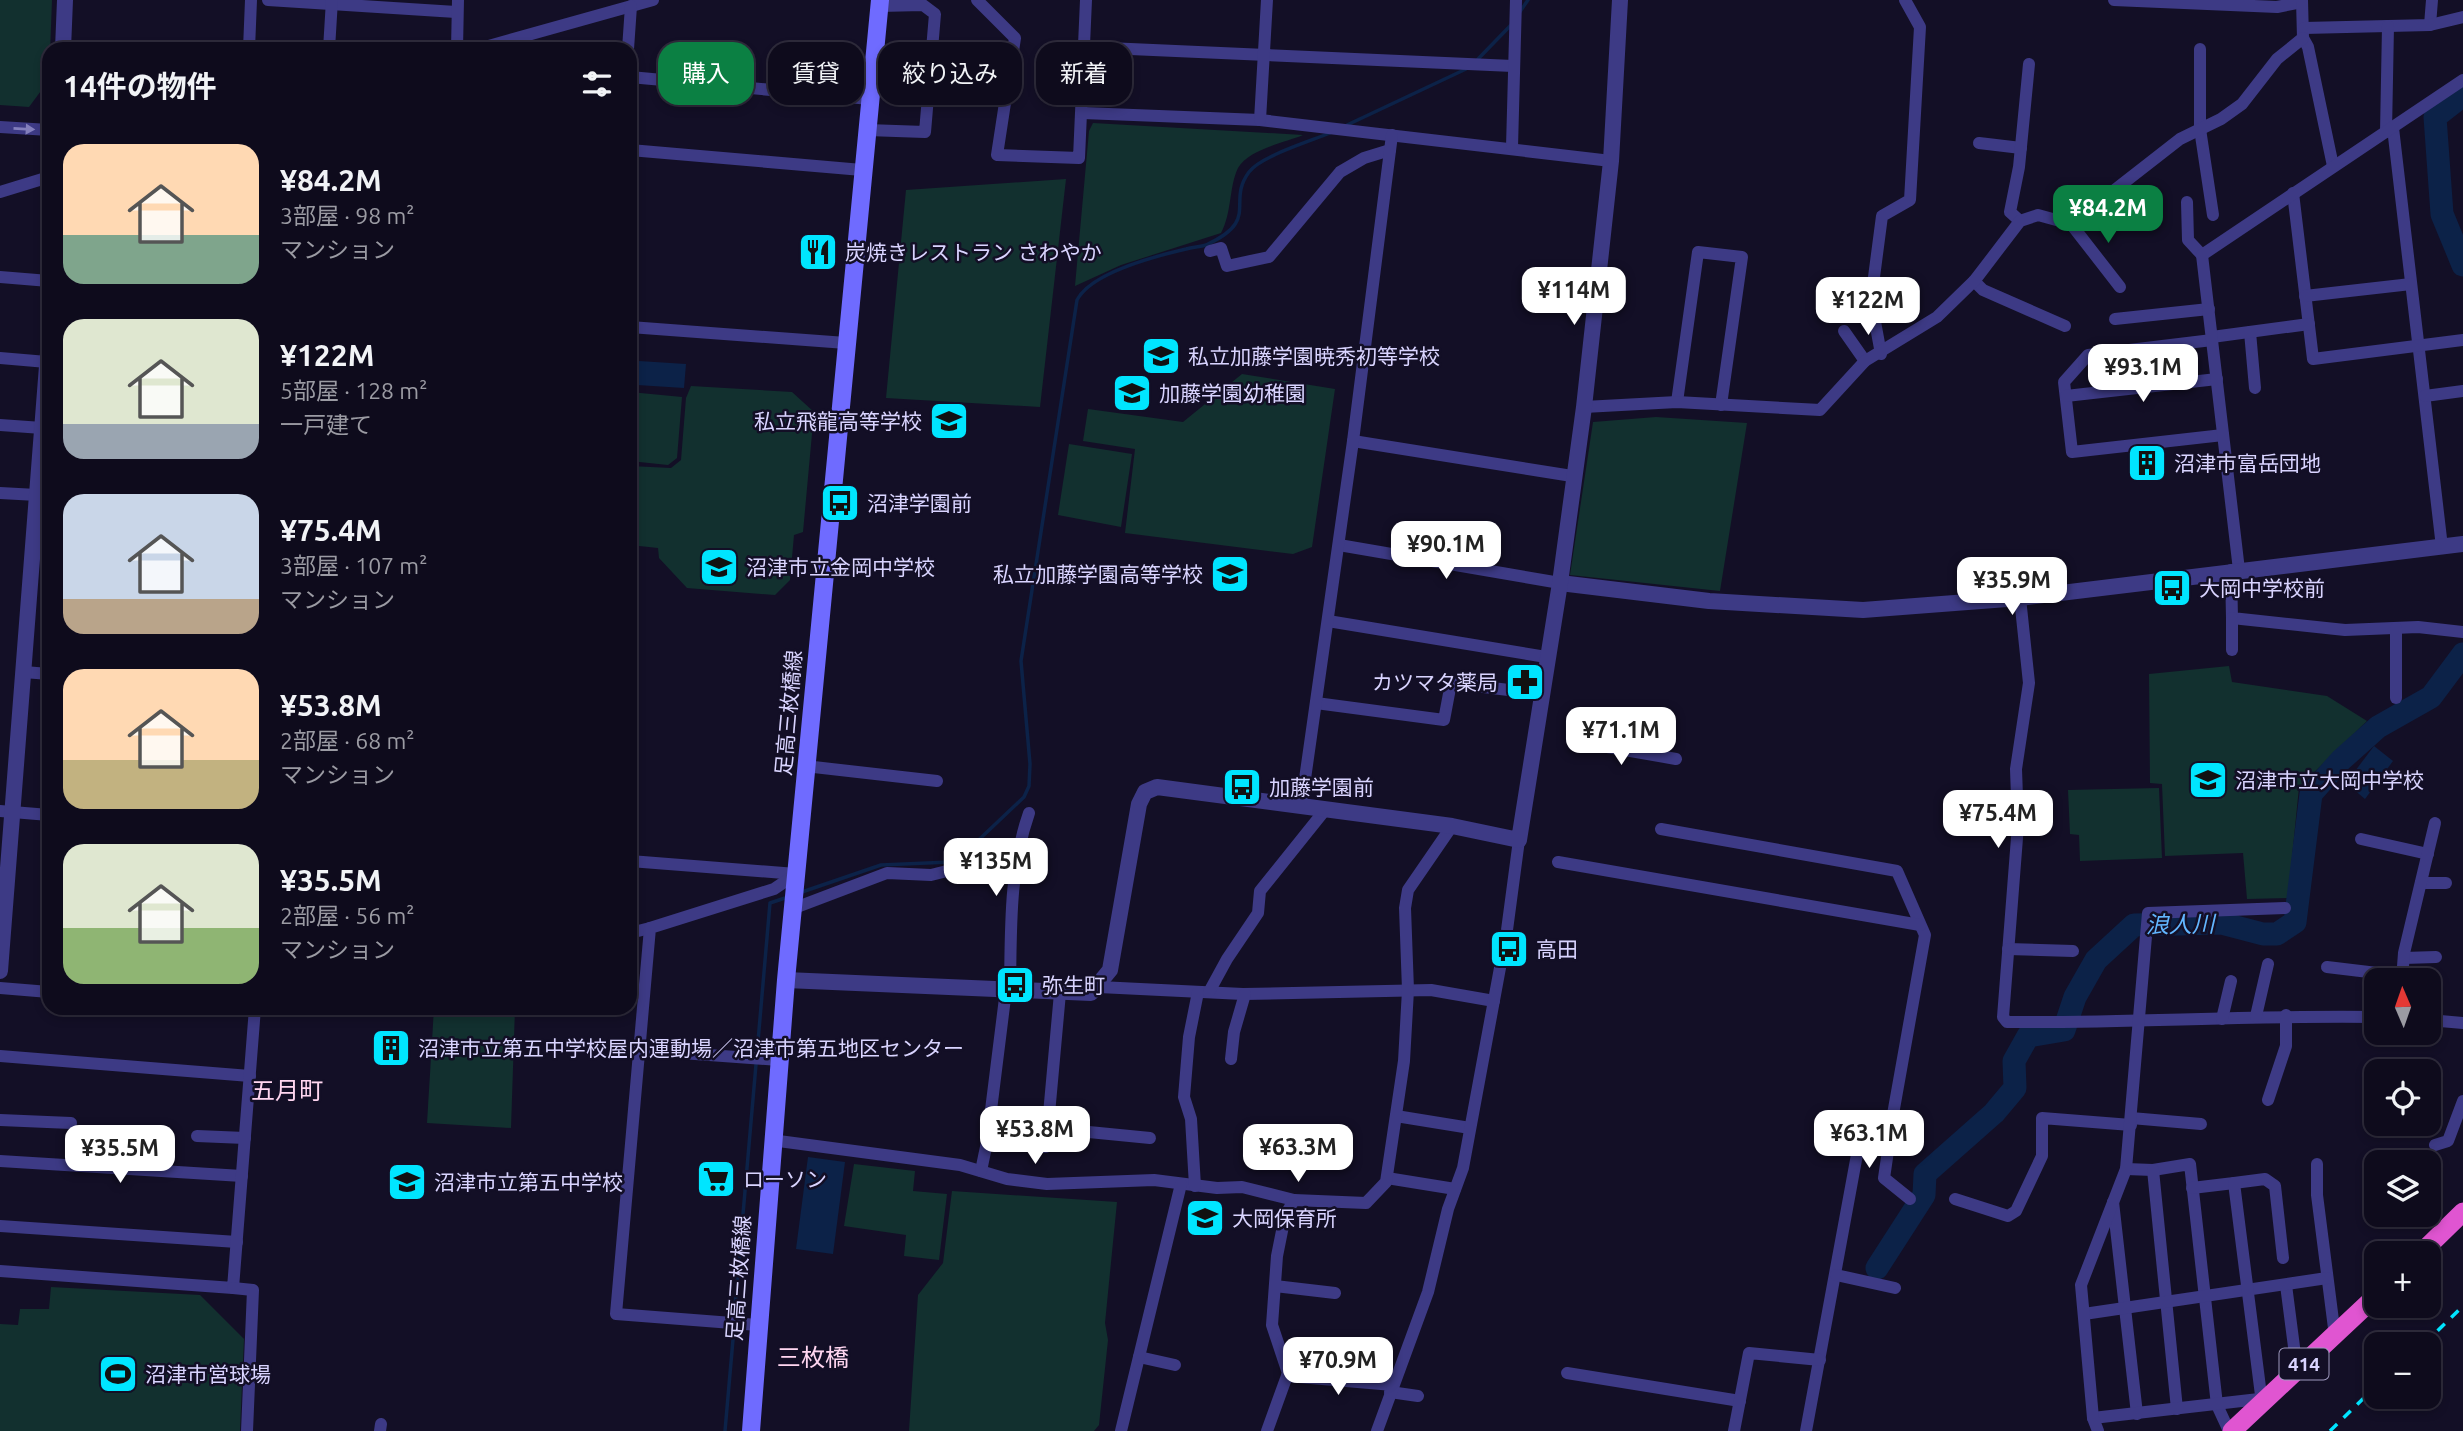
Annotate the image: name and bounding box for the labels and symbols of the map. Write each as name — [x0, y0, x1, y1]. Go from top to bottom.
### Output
one-way arrow — [14, 123, 36, 134]
pin: ¥84.2M — [2051, 186, 2165, 245]
restaurant icon: 炭焼きレストラン さわやか — [797, 231, 839, 273]
place label: 炭焼きレストラン さわやか — [845, 240, 1102, 264]
pin: ¥114M — [1525, 268, 1623, 327]
pin: ¥122M — [1819, 278, 1917, 337]
school or university icon: 私立加藤学園暁秀初等学校 — [1140, 335, 1182, 377]
place label: 私立加藤学園暁秀初等学校 — [1188, 344, 1440, 368]
pin: ¥93.1M — [2086, 344, 2200, 404]
school or university icon: 加藤学園幼稚園 — [1111, 372, 1153, 414]
place label: 加藤学園幼稚園 — [1159, 381, 1306, 405]
school or university icon: 私立飛龍高等学校 — [928, 400, 970, 442]
place label: 私立飛龍高等学校 — [754, 409, 922, 433]
building icon: 沼津市富岳団地 — [2126, 442, 2168, 484]
place label: 沼津市富岳団地 — [2174, 451, 2321, 475]
bus stop icon: 沼津学園前 — [819, 482, 861, 524]
place label: 沼津学園前 — [867, 491, 972, 515]
pin: ¥90.1M — [1389, 522, 1503, 581]
school or university icon: 沼津市立金岡中学校 — [698, 546, 740, 588]
school or university icon: 私立加藤学園高等学校 — [1209, 553, 1251, 595]
place label: 沼津市立金岡中学校 — [746, 555, 935, 579]
pin: ¥35.9M — [1955, 558, 2069, 617]
place label: 私立加藤学園高等学校 — [993, 562, 1203, 586]
bus stop icon: 大岡中学校前 — [2151, 567, 2193, 609]
place label: 大岡中学校前 — [2199, 576, 2325, 600]
street label: 足高三枚橋線 — [771, 649, 805, 777]
pharmacy icon: カツマタ薬局 — [1504, 661, 1546, 703]
place label: カツマタ薬局 — [1372, 670, 1498, 694]
pin: ¥71.1M — [1564, 708, 1678, 767]
school or university icon: 沼津市立大岡中学校 — [2187, 759, 2229, 801]
bus stop icon: 加藤学園前 — [1221, 766, 1263, 808]
place label: 沼津市立大岡中学校 — [2235, 768, 2424, 792]
place label: 加藤学園前 — [1269, 775, 1374, 799]
pin: ¥75.4M — [1941, 790, 2055, 850]
pin: ¥135M — [947, 838, 1045, 898]
water label: 浪人川 — [2145, 911, 2218, 937]
bus stop icon: 高田 — [1488, 928, 1530, 970]
place label: 高田 — [1536, 937, 1578, 961]
bus stop icon: 弥生町 — [994, 964, 1036, 1006]
north arrow — [2364, 968, 2441, 1045]
place label: 弥生町 — [1042, 973, 1105, 997]
building icon: 沼津市立第五中学校屋内運動場／沼津市第五地区センター — [370, 1027, 412, 1069]
place label: 沼津市立第五中学校屋内運動場／沼津市第五地区センター — [418, 1036, 964, 1060]
district label: 五月町 — [251, 1077, 323, 1104]
pin: ¥53.8M — [978, 1106, 1092, 1166]
pin: ¥63.1M — [1812, 1110, 1926, 1170]
pin: ¥63.3M — [1241, 1124, 1355, 1184]
pin: ¥35.5M — [63, 1126, 177, 1185]
supermarket icon: ローソン — [695, 1158, 737, 1200]
school or university icon: 沼津市立第五中学校 — [386, 1161, 428, 1203]
place label: ローソン — [743, 1167, 827, 1191]
place label: 沼津市立第五中学校 — [434, 1170, 623, 1194]
school or university icon: 大岡保育所 — [1184, 1197, 1226, 1239]
place label: 大岡保育所 — [1232, 1206, 1337, 1230]
street label: 足高三枚橋線 — [722, 1214, 754, 1342]
pin: ¥70.9M — [1281, 1338, 1395, 1397]
district label: 三枚橋 — [777, 1344, 849, 1371]
road number: 414 — [2280, 1348, 2328, 1380]
sports icon: 沼津市営球場 — [97, 1353, 139, 1395]
place label: 沼津市営球場 — [145, 1362, 271, 1386]

